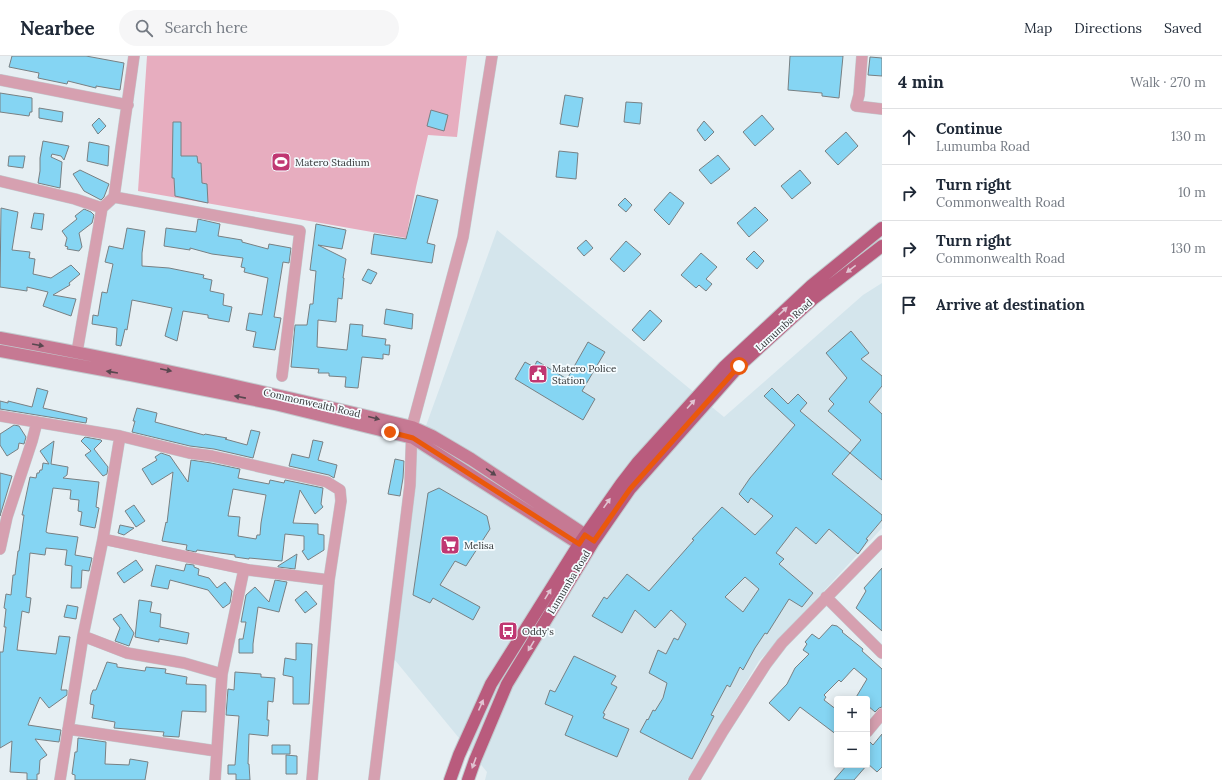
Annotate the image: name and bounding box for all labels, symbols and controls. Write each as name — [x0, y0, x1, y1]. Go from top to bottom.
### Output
search box — [119, 10, 399, 46]
text: Nearbee — [20, 16, 95, 40]
icon: search — [133, 17, 155, 39]
text: Search here — [165, 18, 248, 37]
text: Map — [1024, 19, 1052, 37]
text: Directions — [1074, 19, 1142, 37]
text: Saved — [1164, 19, 1202, 37]
text: 4 min — [898, 71, 944, 93]
text: Walk · 270 m — [1130, 74, 1206, 91]
text: Continue — [936, 119, 1002, 138]
icon: ahead — [898, 126, 920, 148]
text: 130 m — [1171, 128, 1206, 145]
text: Lumumba Road — [936, 138, 1030, 155]
sports icon: Matero Stadium — [270, 151, 292, 173]
place label: Matero Stadium — [295, 156, 370, 169]
text: Turn right — [936, 175, 1012, 194]
icon: right — [898, 182, 920, 204]
text: 10 m — [1178, 184, 1206, 201]
text: Commonwealth Road — [936, 194, 1065, 211]
text: Turn right — [936, 231, 1012, 250]
icon: right — [898, 238, 920, 260]
text: 130 m — [1171, 240, 1206, 257]
text: Commonwealth Road — [936, 250, 1065, 267]
one-way arrow — [846, 265, 857, 274]
icon: arrive — [898, 294, 920, 316]
text: Arrive at destination — [936, 295, 1085, 314]
street label: Lumumba Road — [753, 296, 815, 354]
one-way arrow — [778, 307, 789, 316]
one-way arrow — [32, 342, 44, 348]
route start — [730, 357, 748, 375]
place label: Matero Police Station — [552, 362, 617, 387]
public building icon: Matero Police Station — [527, 363, 549, 385]
one-way arrow — [160, 367, 172, 373]
one-way arrow — [106, 369, 118, 375]
street label: Commonwealth Road — [262, 385, 362, 421]
one-way arrow — [234, 393, 246, 399]
one-way arrow — [686, 399, 695, 408]
one-way arrow — [368, 415, 381, 421]
route end — [381, 423, 399, 441]
one-way arrow — [486, 468, 496, 476]
one-way arrow — [603, 498, 611, 508]
supermarket icon: Melisa — [439, 534, 461, 556]
place label: Melisa — [464, 539, 494, 552]
street label: Lumumba Road — [545, 548, 593, 616]
one-way arrow — [544, 589, 552, 599]
bus stop icon: Oddy's — [497, 620, 519, 642]
place label: Oddy's — [522, 625, 554, 638]
one-way arrow — [527, 640, 534, 652]
map controls — [834, 696, 870, 768]
button: + — [834, 696, 870, 732]
one-way arrow — [479, 699, 485, 711]
button: − — [834, 732, 870, 768]
one-way arrow — [471, 757, 477, 769]

